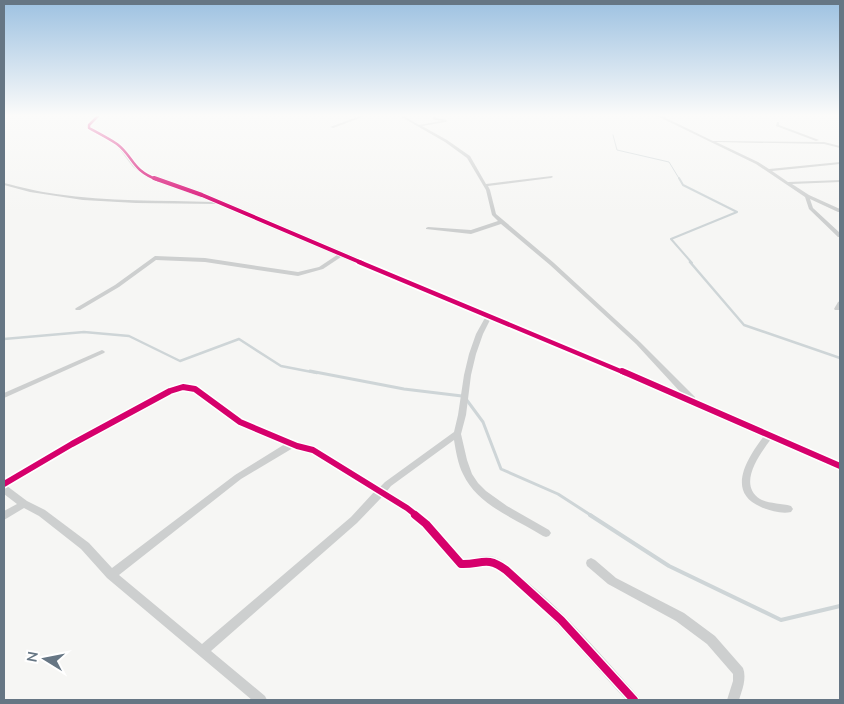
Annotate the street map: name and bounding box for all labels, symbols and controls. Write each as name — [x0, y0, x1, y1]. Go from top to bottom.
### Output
north arrow — [20, 634, 70, 684]
text: N — [22, 650, 43, 664]

